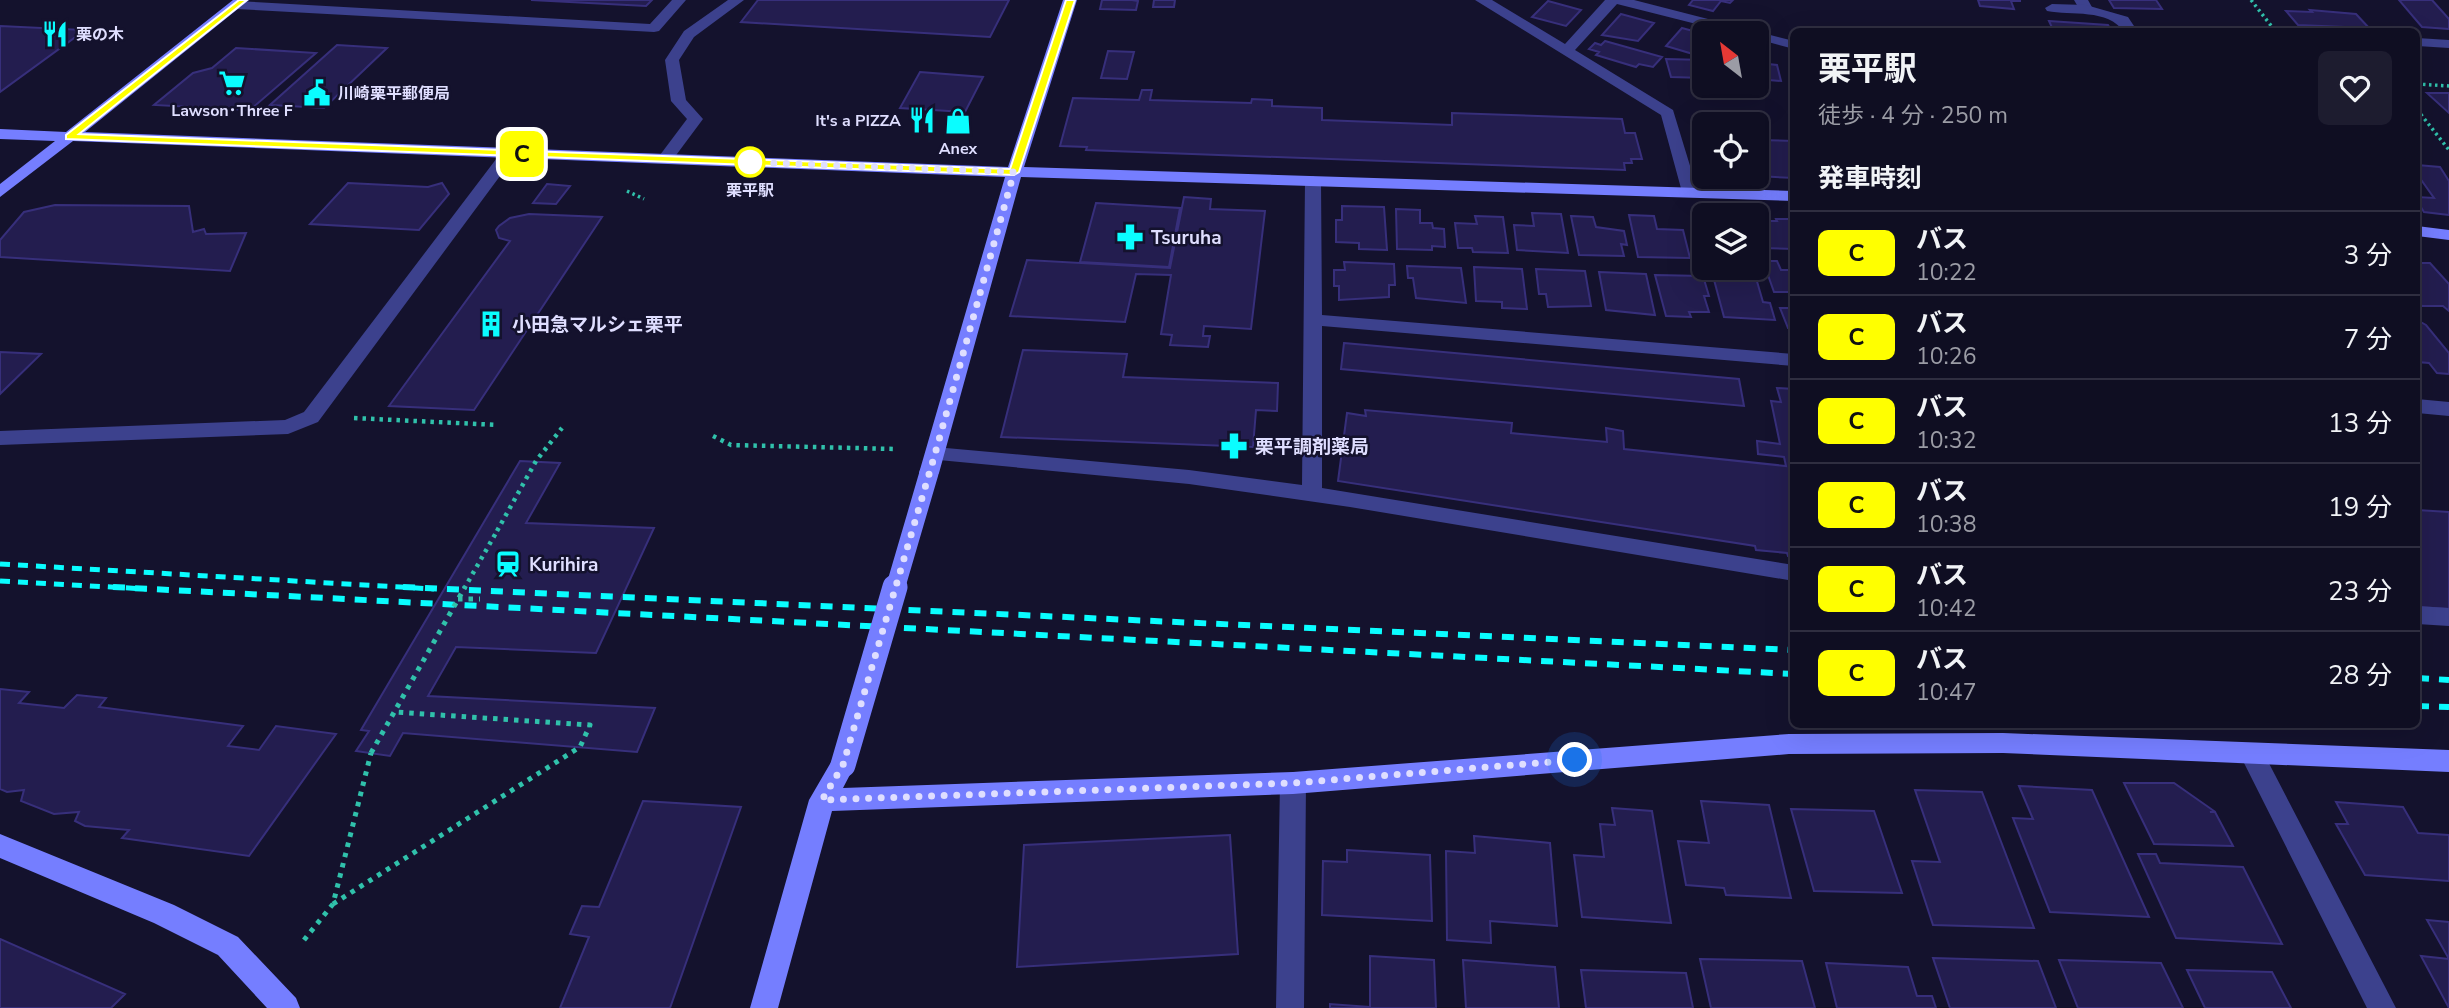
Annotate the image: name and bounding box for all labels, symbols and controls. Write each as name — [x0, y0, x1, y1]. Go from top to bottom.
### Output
restaurant icon: 栗の木 — [40, 19, 70, 49]
north arrow — [1692, 21, 1769, 98]
map controls — [1692, 21, 1769, 280]
place label: 栗の木 — [76, 24, 124, 46]
text: 栗平駅 — [1818, 47, 1917, 92]
button: heart — [2318, 51, 2392, 125]
supermarket icon: Lawson･Three F — [217, 68, 247, 98]
public building icon: 川崎栗平郵便局 — [302, 78, 332, 108]
place label: 川崎栗平郵便局 — [338, 83, 450, 105]
place label: Lawson･Three F — [171, 100, 293, 122]
text: 徒歩 · 4 分 · 250 m — [1818, 100, 2008, 131]
restaurant icon: It's a PIZZA — [907, 105, 937, 135]
shop icon: Anex — [943, 106, 973, 136]
place label: It's a PIZZA — [815, 110, 901, 132]
button: locate — [1692, 112, 1769, 189]
line badge: C — [499, 131, 545, 177]
text: C — [514, 138, 530, 170]
place label: Anex — [939, 138, 978, 160]
marker: 栗平駅 — [735, 147, 765, 177]
text: 発車時刻 — [1818, 161, 1922, 196]
place label: 栗平駅 — [726, 180, 774, 202]
button: layers — [1692, 203, 1769, 280]
pharmacy icon: Tsuruha — [1115, 222, 1145, 252]
text: バス — [1916, 222, 1968, 257]
place label: Tsuruha — [1151, 225, 1222, 251]
text: C — [1848, 237, 1865, 269]
text: 3 分 — [2344, 238, 2392, 273]
text: 10:22 — [1916, 257, 1976, 288]
text: バス — [1916, 306, 1968, 341]
building icon: 小田急マルシェ栗平 — [476, 309, 506, 339]
place label: 小田急マルシェ栗平 — [512, 312, 683, 338]
text: C — [1848, 321, 1865, 353]
text: 7 分 — [2344, 322, 2392, 357]
text: 10:26 — [1916, 341, 1976, 372]
text: バス — [1916, 390, 1968, 425]
text: C — [1848, 405, 1865, 437]
text: 13 分 — [2328, 406, 2392, 441]
text: 10:32 — [1916, 425, 1976, 456]
pharmacy icon: 栗平調剤薬局 — [1219, 431, 1249, 461]
place label: 栗平調剤薬局 — [1255, 434, 1369, 460]
text: バス — [1916, 474, 1968, 509]
text: C — [1848, 489, 1865, 521]
text: 19 分 — [2328, 490, 2392, 525]
text: 10:38 — [1916, 509, 1976, 540]
station icon: Kurihira — [493, 549, 523, 579]
place label: Kurihira — [529, 552, 598, 578]
text: バス — [1916, 558, 1968, 593]
text: C — [1848, 573, 1865, 605]
text: 23 分 — [2328, 574, 2392, 609]
text: 10:42 — [1916, 593, 1976, 624]
text: バス — [1916, 642, 1968, 677]
text: C — [1848, 657, 1865, 689]
text: 28 分 — [2328, 658, 2392, 693]
text: 10:47 — [1916, 677, 1976, 708]
your location — [1557, 742, 1592, 777]

